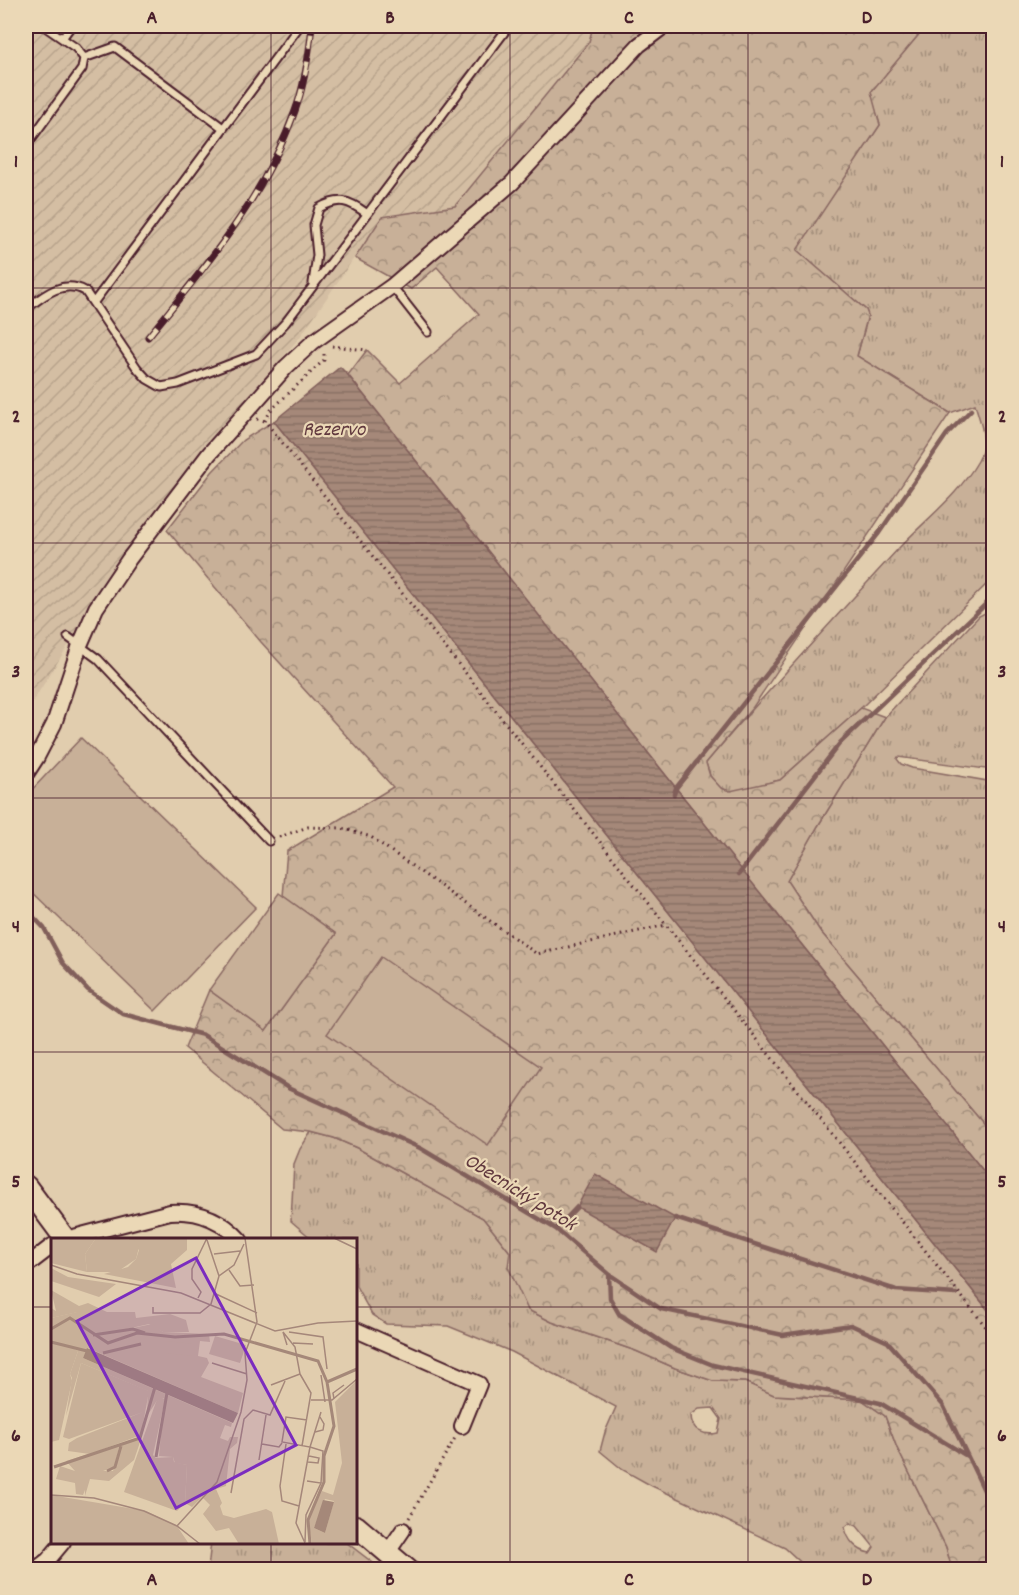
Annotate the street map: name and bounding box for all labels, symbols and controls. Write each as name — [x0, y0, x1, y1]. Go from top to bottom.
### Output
text: A — [147, 5, 158, 33]
text: B — [385, 5, 395, 33]
text: C — [624, 5, 634, 33]
text: D — [862, 5, 873, 33]
text: 1 — [14, 149, 18, 177]
text: 1 — [1000, 149, 1004, 177]
text: 2 — [12, 404, 20, 432]
text: 2 — [998, 404, 1006, 432]
water label: Rezervo — [303, 416, 367, 446]
text: 3 — [12, 659, 20, 687]
text: 3 — [998, 659, 1006, 687]
text: 4 — [12, 914, 20, 942]
text: 4 — [998, 914, 1006, 942]
water label: Obecnický potok — [457, 1147, 583, 1241]
text: 5 — [11, 1169, 21, 1197]
text: 5 — [997, 1169, 1007, 1197]
inset map — [51, 1238, 357, 1544]
text: 6 — [11, 1423, 21, 1451]
text: 6 — [997, 1423, 1007, 1451]
text: A — [147, 1567, 158, 1595]
text: B — [385, 1567, 395, 1595]
text: C — [624, 1567, 634, 1595]
text: D — [862, 1567, 873, 1595]

